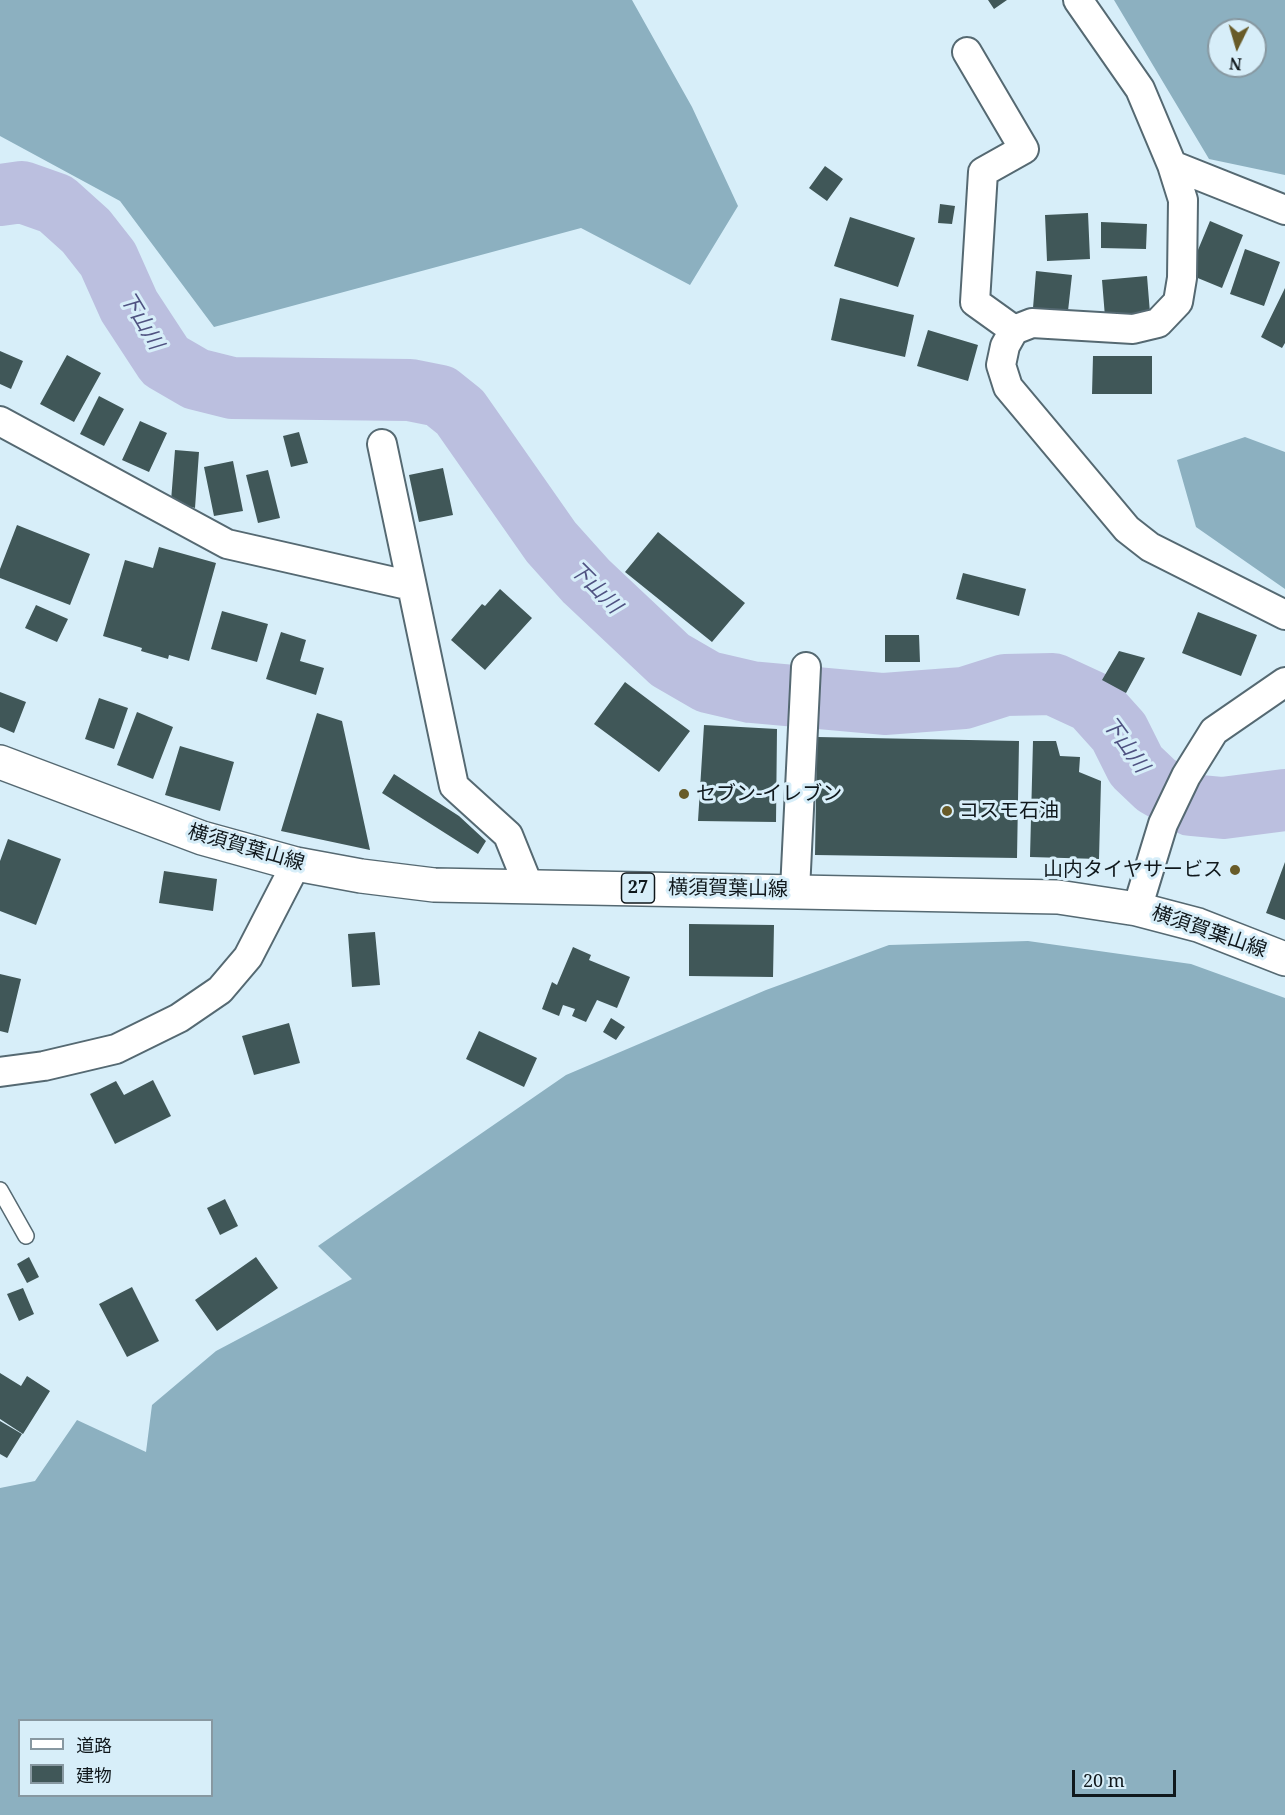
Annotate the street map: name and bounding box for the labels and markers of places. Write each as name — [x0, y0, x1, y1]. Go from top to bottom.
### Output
place label: セブン-イレブン — [696, 782, 842, 806]
marker: セブン-イレブン — [677, 787, 691, 801]
place label: コスモ石油 — [959, 799, 1059, 823]
marker: コスモ石油 — [940, 804, 954, 818]
place label: 山内タイヤサービス — [1043, 858, 1223, 882]
marker: 山内タイヤサービス — [1228, 863, 1242, 877]

